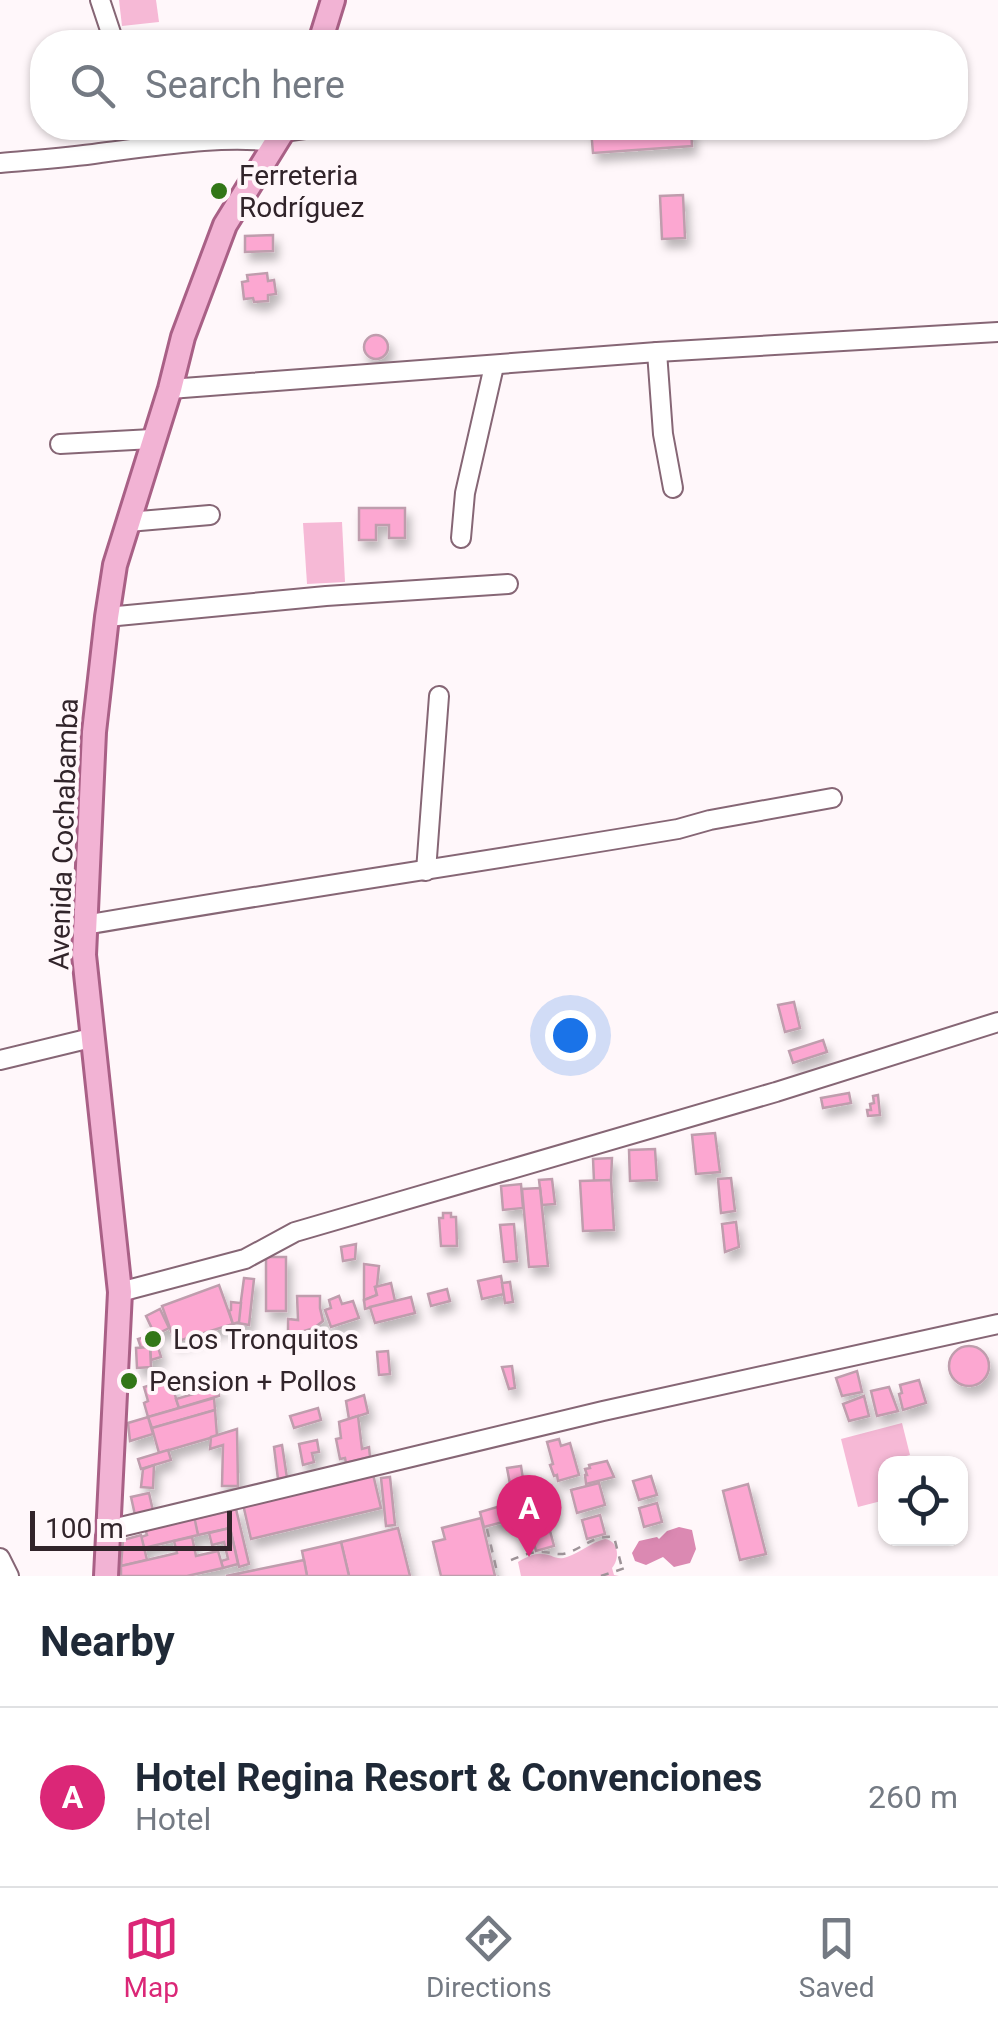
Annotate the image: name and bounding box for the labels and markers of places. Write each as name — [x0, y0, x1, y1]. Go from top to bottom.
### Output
place label: Ferreteria Rodríguez — [239, 159, 364, 224]
marker: Ferreteria Rodríguez — [208, 180, 230, 202]
place label: Los Tronquitos — [173, 1323, 359, 1356]
marker: Los Tronquitos — [142, 1328, 164, 1350]
place label: Pension + Pollos — [149, 1365, 357, 1398]
marker: Pension + Pollos — [118, 1370, 140, 1392]
pin: A — [496, 1474, 562, 1557]

